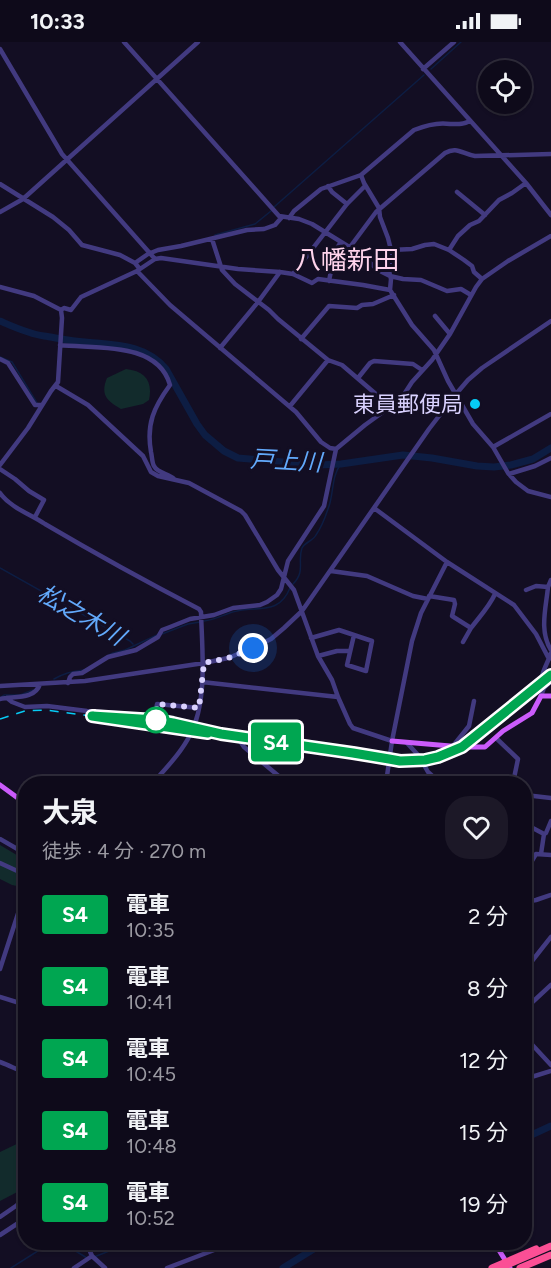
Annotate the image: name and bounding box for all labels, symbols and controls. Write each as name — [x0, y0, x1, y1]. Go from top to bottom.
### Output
text: 10:33 — [30, 8, 85, 35]
map controls — [478, 60, 532, 114]
button: locate — [478, 60, 532, 114]
district label: 八幡新田 — [295, 244, 399, 276]
place label: 東員郵便局 — [353, 391, 463, 418]
marker: 東員郵便局 — [468, 397, 482, 411]
water label: 戸上川 — [249, 444, 326, 477]
water label: 松之木川 — [32, 578, 133, 653]
your location — [238, 633, 268, 663]
unlabelled marker — [143, 707, 169, 733]
line badge: S4 — [249, 722, 303, 762]
text: S4 — [263, 730, 289, 755]
text: 大泉 — [42, 795, 98, 829]
button: heart — [445, 796, 508, 859]
text: 徒歩 · 4 分 · 270 m — [42, 839, 206, 863]
text: 電車 — [126, 891, 170, 918]
text: S4 — [62, 902, 88, 927]
text: 2 分 — [468, 903, 508, 930]
text: 10:35 — [126, 918, 175, 942]
text: 電車 — [126, 963, 170, 990]
text: S4 — [62, 974, 88, 999]
text: 8 分 — [467, 975, 508, 1002]
text: 10:41 — [126, 990, 173, 1014]
text: 電車 — [126, 1035, 170, 1062]
text: S4 — [62, 1046, 88, 1071]
text: 12 分 — [459, 1047, 508, 1074]
text: 10:45 — [126, 1062, 176, 1086]
text: 電車 — [126, 1107, 170, 1134]
text: S4 — [62, 1118, 88, 1143]
text: 15 分 — [459, 1119, 508, 1146]
text: 10:48 — [126, 1134, 177, 1158]
text: 電車 — [126, 1179, 170, 1206]
text: S4 — [62, 1190, 88, 1215]
text: 19 分 — [459, 1191, 508, 1218]
text: 10:52 — [126, 1206, 175, 1230]

